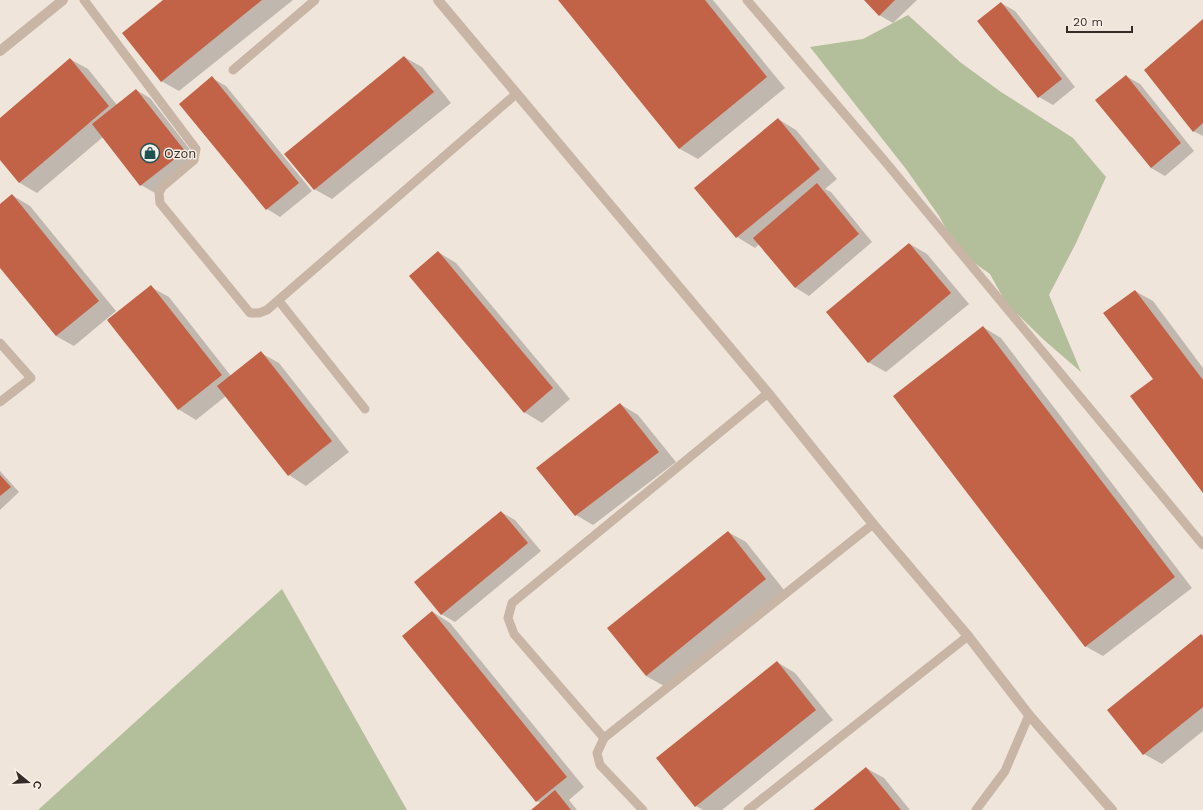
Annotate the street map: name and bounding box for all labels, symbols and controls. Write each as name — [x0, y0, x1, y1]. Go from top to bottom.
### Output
scale bar — [1067, 8, 1132, 34]
text: 20 m — [1073, 15, 1103, 29]
shop icon: Ozon — [139, 142, 161, 164]
place label: Ozon — [164, 146, 196, 161]
north arrow — [8, 762, 48, 802]
text: С — [30, 779, 44, 791]

